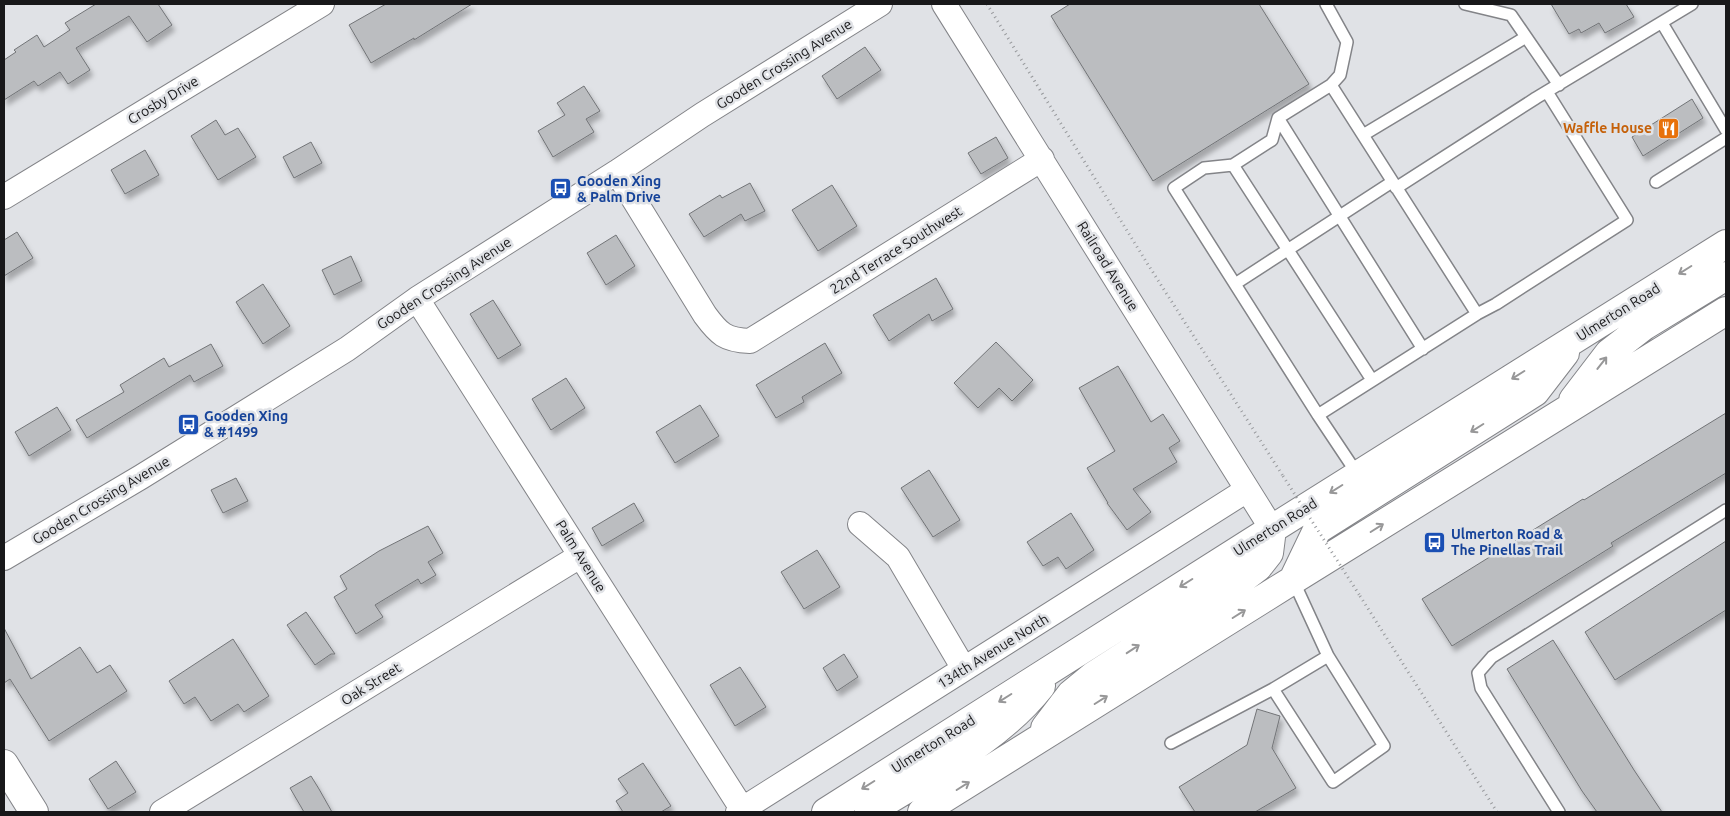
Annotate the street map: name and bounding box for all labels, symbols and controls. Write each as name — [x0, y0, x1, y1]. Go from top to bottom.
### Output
street label: Gooden Crossing Avenue — [713, 16, 855, 112]
street label: Crosby Drive — [125, 73, 201, 127]
restaurant icon: Waffle House — [1656, 116, 1680, 140]
place label: Waffle House — [1563, 120, 1652, 136]
place label: Gooden Xing & Palm Drive — [577, 173, 661, 205]
bus stop icon: Gooden Xing & Palm Drive — [549, 177, 573, 201]
street label: 22nd Terrace Southwest — [827, 203, 965, 297]
street label: Railroad Avenue — [1074, 218, 1142, 314]
street label: Gooden Crossing Avenue — [374, 234, 514, 332]
one-way arrow — [1678, 265, 1692, 275]
street label: Ulmerton Road — [1573, 280, 1663, 344]
one-way arrow — [1596, 357, 1607, 370]
one-way arrow — [1511, 370, 1525, 380]
place label: Gooden Xing & #1499 — [204, 408, 288, 440]
bus stop icon: Gooden Xing & #1499 — [176, 412, 200, 436]
one-way arrow — [1471, 423, 1485, 433]
street label: Gooden Crossing Avenue — [30, 453, 172, 547]
one-way arrow — [1329, 484, 1343, 494]
street label: Ulmerton Road — [1230, 495, 1320, 559]
street label: Palm Avenue — [553, 517, 609, 595]
one-way arrow — [1369, 523, 1383, 533]
place label: Ulmerton Road & The Pinellas Trail — [1451, 526, 1563, 558]
bus stop icon: Ulmerton Road & The Pinellas Trail — [1423, 530, 1447, 554]
one-way arrow — [1180, 578, 1194, 588]
one-way arrow — [1231, 608, 1245, 618]
street label: 134th Avenue North — [935, 610, 1051, 692]
one-way arrow — [1126, 643, 1140, 653]
street label: Oak Street — [338, 659, 404, 709]
one-way arrow — [998, 693, 1012, 704]
one-way arrow — [1094, 695, 1108, 706]
street label: Ulmerton Road — [888, 712, 978, 776]
one-way arrow — [861, 781, 875, 791]
one-way arrow — [956, 781, 970, 791]

